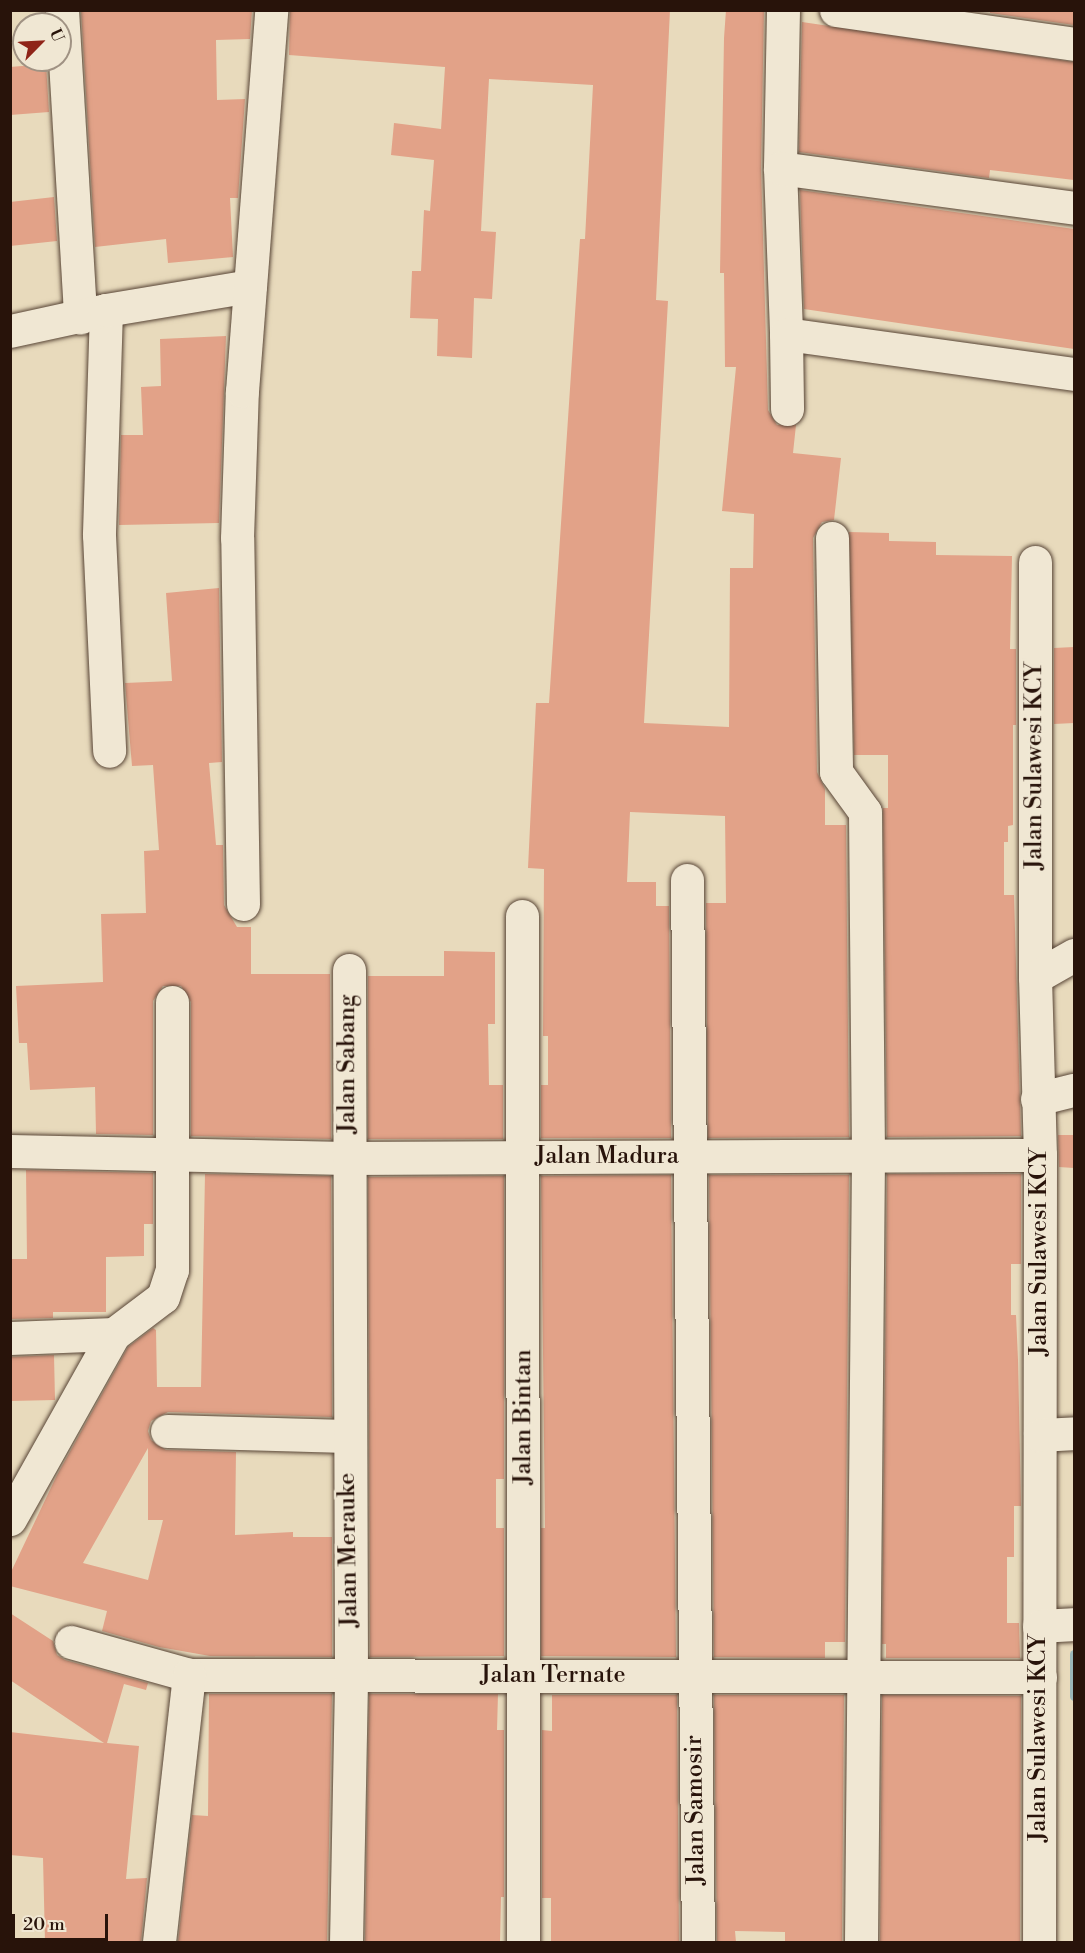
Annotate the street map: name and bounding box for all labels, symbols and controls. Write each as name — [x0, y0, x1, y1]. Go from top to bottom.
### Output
north arrow — [12, 12, 72, 72]
text: U — [45, 26, 68, 45]
street label: Jalan Sulawesi KCY — [1021, 662, 1049, 870]
street label: Jalan Sabang — [334, 994, 362, 1134]
street label: Jalan Madura — [535, 1143, 679, 1171]
street label: Jalan Sulawesi KCY — [1026, 1148, 1054, 1356]
street label: Jalan Bintan — [510, 1349, 538, 1485]
street label: Jalan Merauke — [333, 1472, 365, 1628]
street label: Jalan Sulawesi KCY — [1025, 1634, 1053, 1842]
street label: Jalan Ternate — [480, 1662, 626, 1690]
street label: Jalan Samosir — [680, 1735, 712, 1885]
scale bar — [15, 1902, 111, 1940]
text: 20 m — [23, 1913, 65, 1936]

